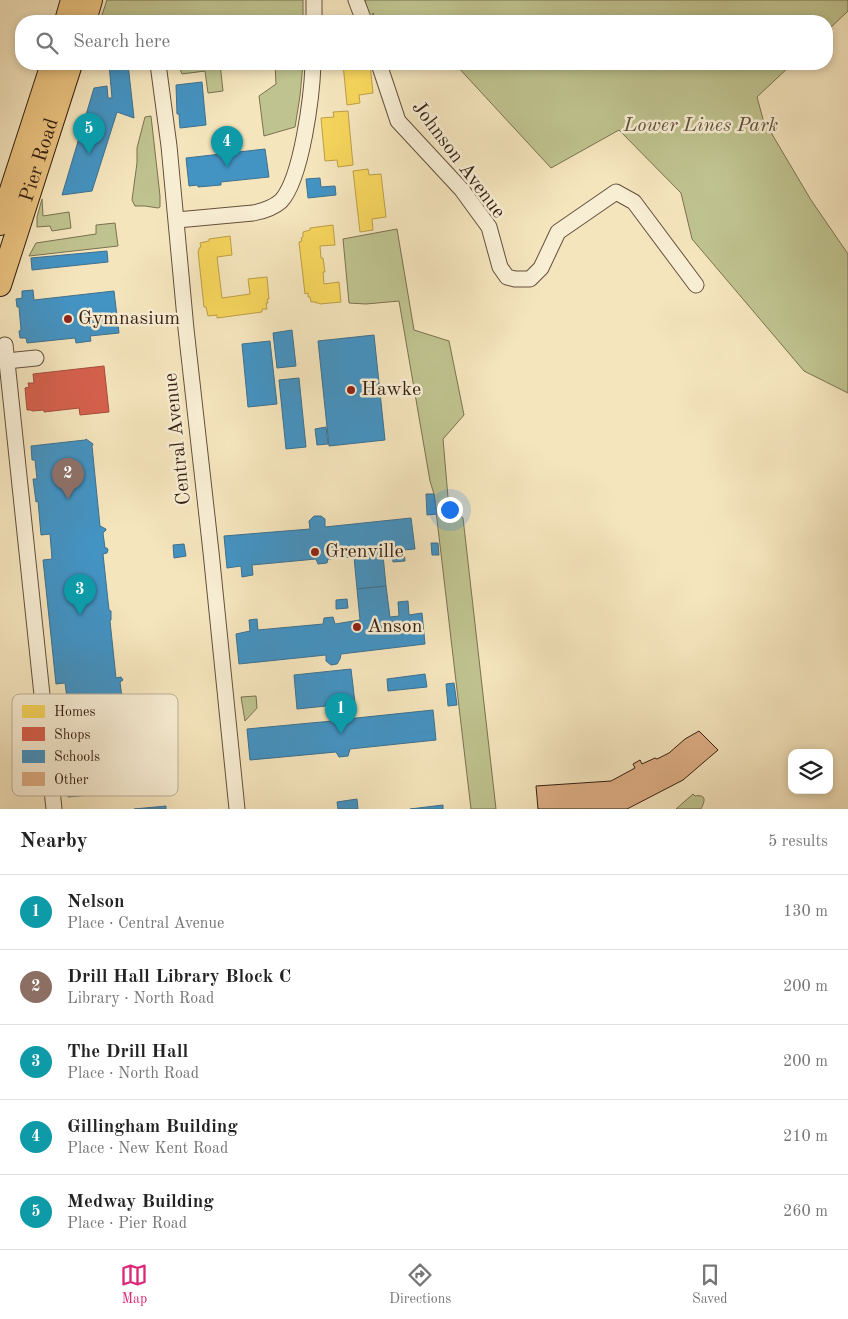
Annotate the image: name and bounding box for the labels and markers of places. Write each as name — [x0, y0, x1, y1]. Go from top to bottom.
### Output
pin: 5 — [73, 113, 105, 154]
pin: 4 — [211, 126, 243, 167]
place label: Gymnasium — [78, 309, 180, 329]
marker: Gymnasium — [62, 313, 74, 325]
place label: Hawke — [361, 380, 421, 400]
marker: Hawke — [345, 384, 357, 396]
pin: 2 — [52, 458, 84, 499]
place label: Grenville — [325, 542, 404, 562]
marker: Grenville — [309, 546, 321, 558]
pin: 3 — [64, 574, 96, 615]
place label: Anson — [367, 617, 423, 637]
marker: Anson — [351, 621, 363, 633]
pin: 1 — [325, 693, 357, 734]

